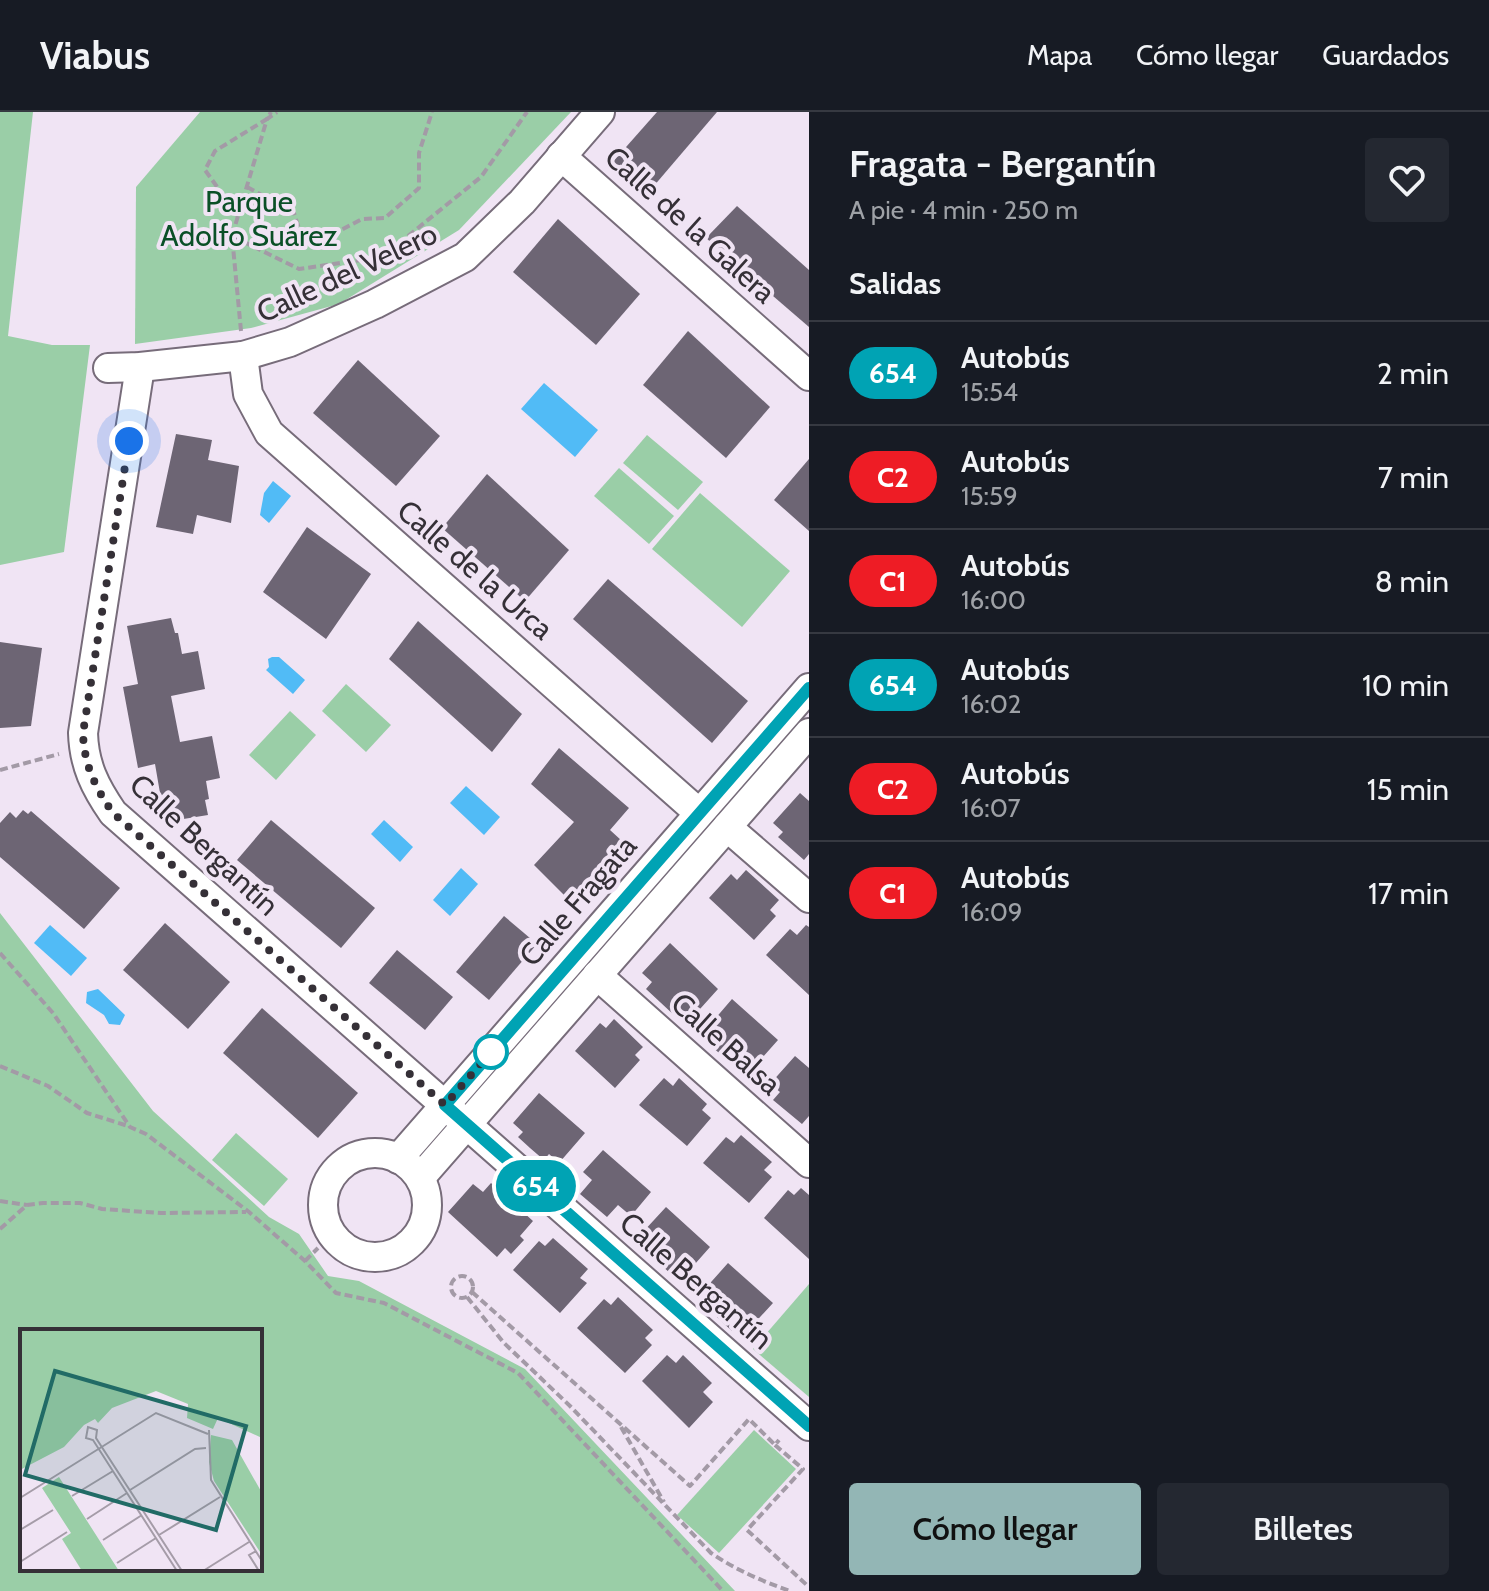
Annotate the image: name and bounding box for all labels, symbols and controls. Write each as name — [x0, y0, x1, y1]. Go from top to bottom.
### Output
text: Viabus — [40, 32, 150, 79]
text: Mapa — [1027, 38, 1092, 72]
text: Cómo llegar — [1136, 38, 1278, 72]
text: Guardados — [1322, 38, 1449, 72]
street label: Calle de la Galera — [598, 138, 784, 311]
button: heart — [1365, 138, 1449, 222]
text: Fragata - Bergantín — [849, 140, 1157, 187]
park label: Parque Adolfo Suárez — [160, 183, 338, 254]
text: A pie · 4 min · 250 m — [849, 194, 1078, 226]
street label: Calle del Velero — [251, 215, 443, 330]
text: Salidas — [849, 265, 941, 302]
text: Autobús — [961, 339, 1070, 376]
text: 2 min — [1377, 355, 1449, 392]
text: 654 — [869, 356, 917, 390]
text: 15:54 — [961, 376, 1018, 408]
your location — [109, 421, 149, 461]
text: Autobús — [961, 443, 1070, 480]
text: 7 min — [1378, 459, 1449, 496]
text: C2 — [877, 460, 909, 494]
text: 15:59 — [961, 480, 1018, 512]
street label: Calle de la Urca — [390, 492, 561, 648]
text: Autobús — [961, 547, 1070, 584]
text: 8 min — [1375, 563, 1449, 600]
text: C1 — [879, 564, 907, 598]
text: 16:00 — [961, 584, 1026, 616]
text: Autobús — [961, 651, 1070, 688]
text: 10 min — [1362, 667, 1449, 704]
text: 654 — [869, 668, 917, 702]
text: 16:02 — [961, 688, 1021, 720]
text: Autobús — [961, 755, 1070, 792]
street label: Calle Bergantín — [122, 766, 287, 923]
text: 15 min — [1367, 771, 1449, 808]
text: C2 — [877, 772, 909, 806]
text: 16:07 — [961, 792, 1021, 824]
street label: Calle Fragata — [511, 827, 645, 973]
text: Autobús — [961, 859, 1070, 896]
text: 17 min — [1368, 875, 1449, 912]
text: C1 — [879, 876, 907, 910]
text: 16:09 — [961, 896, 1023, 928]
street label: Calle Balsa — [664, 985, 789, 1103]
unlabelled marker — [474, 1035, 508, 1069]
line badge: 654 — [490, 1160, 582, 1212]
text: 654 — [512, 1169, 560, 1203]
street label: Calle Bergantín — [612, 1204, 780, 1357]
inset map — [20, 1329, 262, 1571]
button: Cómo llegar — [849, 1483, 1141, 1575]
button: Billetes — [1157, 1483, 1449, 1575]

